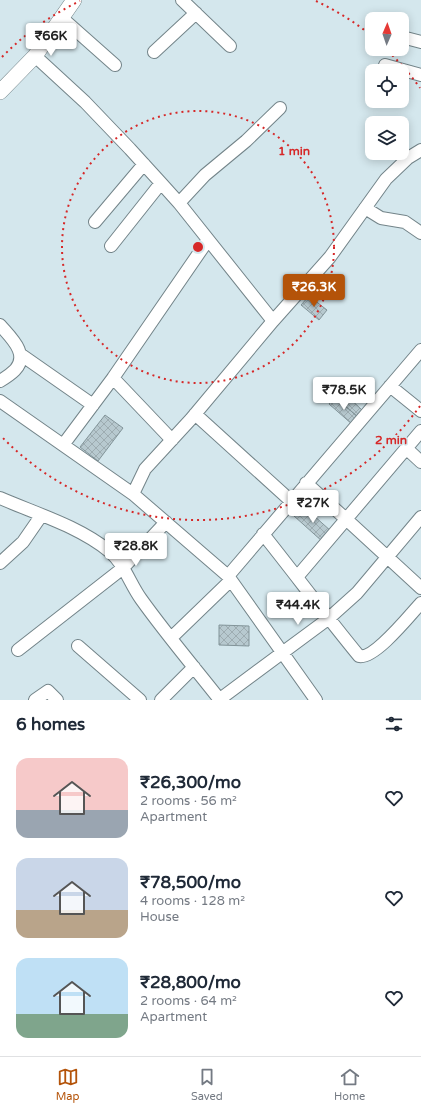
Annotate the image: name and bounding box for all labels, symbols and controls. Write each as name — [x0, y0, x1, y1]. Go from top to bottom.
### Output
north arrow — [365, 12, 409, 56]
map controls — [365, 12, 409, 160]
pin: ₹66K — [27, 23, 75, 57]
text: ₹66K — [35, 28, 67, 44]
button: locate — [365, 64, 409, 108]
button: layers — [365, 116, 409, 160]
text: 1 min — [278, 144, 310, 158]
centre of rings — [191, 240, 205, 254]
pin: ₹26.3K — [281, 274, 347, 308]
text: ₹26.3K — [292, 279, 336, 295]
pin: ₹78.5K — [311, 377, 377, 411]
text: ₹78.5K — [322, 382, 366, 398]
text: 2 min — [375, 433, 407, 447]
pin: ₹27K — [289, 490, 337, 524]
text: ₹27K — [297, 495, 329, 511]
pin: ₹28.8K — [103, 533, 169, 567]
text: ₹28.8K — [114, 538, 158, 554]
pin: ₹44.4K — [265, 592, 331, 626]
text: ₹44.4K — [276, 597, 320, 613]
icon: filters — [383, 713, 405, 735]
text: 6 homes — [16, 714, 85, 735]
text: ₹26,300/mo — [140, 772, 241, 793]
icon: home — [48, 774, 96, 822]
icon: heart — [383, 787, 405, 809]
text: 2 rooms · 56 m² — [140, 793, 237, 809]
text: Apartment — [140, 809, 207, 825]
text: ₹78,500/mo — [140, 872, 241, 893]
icon: home — [48, 874, 96, 922]
icon: heart — [383, 887, 405, 909]
text: 4 rooms · 128 m² — [140, 893, 245, 909]
text: House — [140, 909, 179, 925]
text: ₹28,800/mo — [140, 972, 241, 993]
icon: home — [48, 974, 96, 1022]
icon: heart — [383, 987, 405, 1009]
text: 2 rooms · 64 m² — [140, 993, 237, 1009]
text: Apartment — [140, 1009, 207, 1025]
tab: Map — [56, 1066, 79, 1103]
tab: Saved — [191, 1066, 223, 1103]
tab: Home — [334, 1066, 365, 1103]

